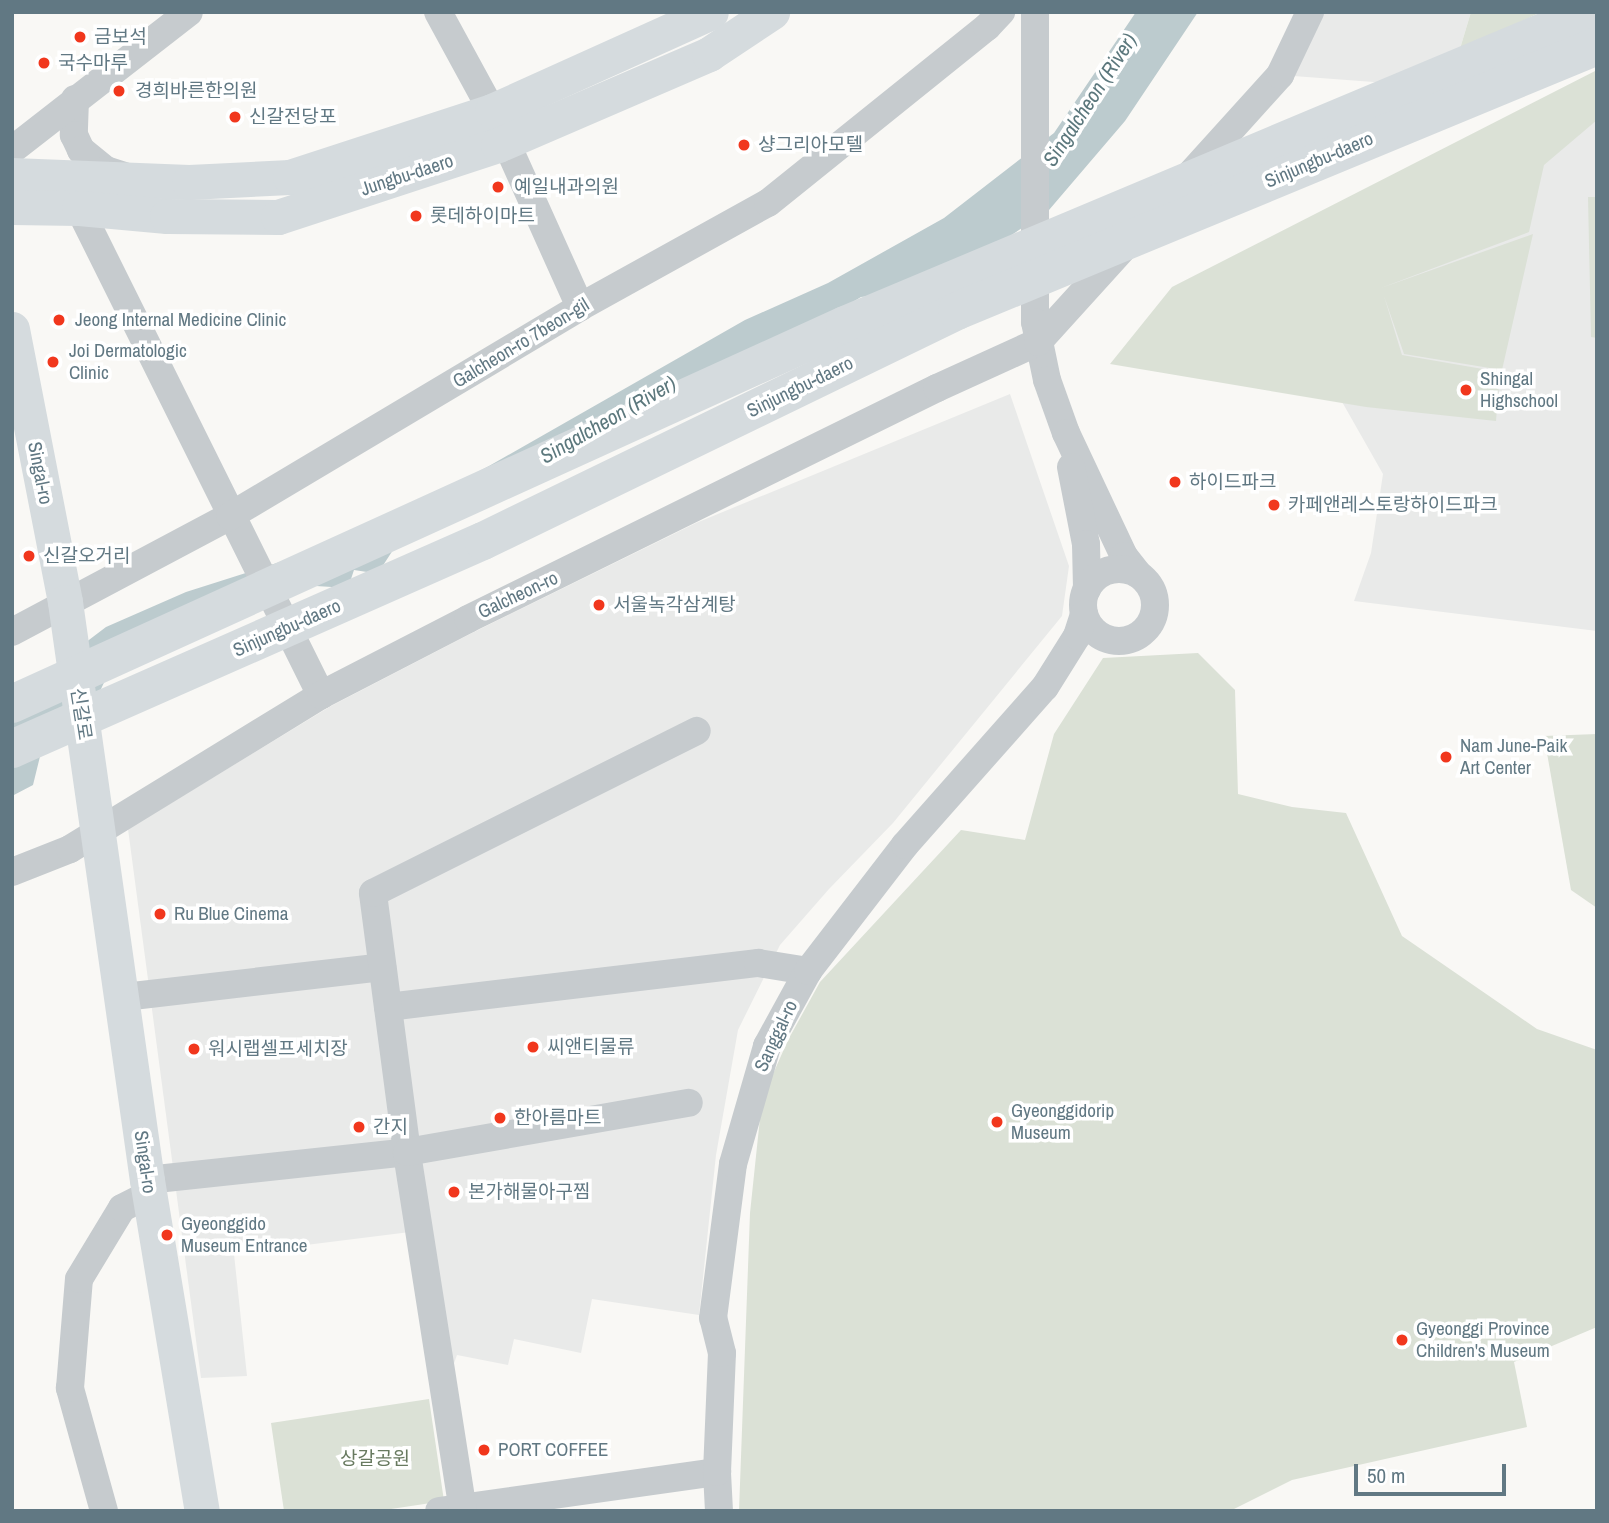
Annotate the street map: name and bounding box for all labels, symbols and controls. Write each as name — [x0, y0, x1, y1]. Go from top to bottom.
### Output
place label: 금보석 — [94, 26, 146, 48]
marker: 금보석 — [72, 29, 88, 45]
water label: Singalcheon (River) — [1038, 29, 1142, 171]
place label: 국수마루 — [58, 52, 128, 74]
marker: 국수마루 — [36, 55, 52, 71]
place label: 경희바른한의원 — [135, 80, 257, 102]
marker: 경희바른한의원 — [109, 81, 129, 101]
place label: 신갈전당포 — [249, 106, 336, 128]
marker: 신갈전당포 — [227, 109, 243, 125]
street label: Sinjungbu-daero — [1262, 127, 1376, 193]
place label: 샹그리아모텔 — [758, 134, 863, 156]
marker: 샹그리아모텔 — [736, 137, 752, 153]
street label: Jungbu-daero — [358, 149, 456, 201]
place label: 예일내과의원 — [514, 176, 619, 198]
marker: 예일내과의원 — [488, 177, 508, 197]
place label: 롯데하이마트 — [430, 205, 535, 227]
marker: 롯데하이마트 — [408, 208, 424, 224]
street label: Galcheon-ro 7beon-gil — [449, 293, 593, 393]
place label: Jeong Internal Medicine Clinic — [75, 309, 286, 331]
marker: Jeong Internal Medicine Clinic — [49, 310, 69, 330]
place label: Joi Dermatologic Clinic — [69, 340, 187, 384]
marker: Joi Dermatologic Clinic — [43, 352, 63, 372]
street label: Sinjungbu-daero — [743, 352, 857, 422]
place label: Shingal Highschool — [1480, 368, 1558, 412]
water label: Singalcheon (River) — [535, 371, 681, 469]
marker: Shingal Highschool — [1458, 382, 1474, 398]
street label: Singal-ro — [23, 440, 57, 506]
place label: 하이드파크 — [1189, 471, 1276, 493]
marker: 하이드파크 — [1167, 474, 1183, 490]
place label: 카페앤레스토랑하이드파크 — [1288, 494, 1498, 516]
marker: 카페앤레스토랑하이드파크 — [1266, 497, 1282, 513]
place label: 신갈오거리 — [43, 545, 130, 567]
marker: 신갈오거리 — [21, 548, 37, 564]
street label: Galcheon-ro — [474, 567, 562, 623]
street label: Sinjungbu-daero — [230, 594, 344, 662]
place label: 서울녹각삼계탕 — [613, 594, 735, 616]
marker: 서울녹각삼계탕 — [591, 597, 607, 613]
street label: 신갈로 — [66, 686, 96, 742]
place label: Nam June-Paik Art Center — [1460, 735, 1567, 779]
marker: Nam June-Paik Art Center — [1438, 749, 1454, 765]
place label: Ru Blue Cinema — [174, 903, 288, 925]
marker: Ru Blue Cinema — [152, 906, 168, 922]
street label: Sanggal-ro — [750, 997, 802, 1075]
place label: 씨앤티물류 — [547, 1036, 634, 1058]
place label: 워시랩셀프세치장 — [208, 1038, 348, 1060]
marker: 씨앤티물류 — [525, 1039, 541, 1055]
marker: 워시랩셀프세치장 — [186, 1041, 202, 1057]
place label: Gyeonggidorip Museum — [1011, 1100, 1114, 1144]
place label: 한아름마트 — [514, 1107, 601, 1129]
marker: 한아름마트 — [492, 1110, 508, 1126]
marker: Gyeonggidorip Museum — [989, 1114, 1005, 1130]
place label: 간지 — [373, 1116, 408, 1138]
marker: 간지 — [351, 1119, 367, 1135]
street label: Singal-ro — [129, 1129, 161, 1195]
place label: 본가해물아구찜 — [468, 1181, 590, 1203]
marker: 본가해물아구찜 — [446, 1184, 462, 1200]
place label: Gyeonggido Museum Entrance — [181, 1213, 307, 1257]
marker: Gyeonggido Museum Entrance — [159, 1227, 175, 1243]
place label: Gyeonggi Province Children's Museum — [1416, 1318, 1550, 1362]
marker: Gyeonggi Province Children's Museum — [1394, 1332, 1410, 1348]
place label: PORT COFFEE — [498, 1439, 609, 1461]
marker: PORT COFFEE — [476, 1442, 492, 1458]
park label: 상갈공원 — [340, 1448, 410, 1470]
scale bar — [1357, 1450, 1509, 1494]
text: 50 m — [1367, 1461, 1405, 1490]

